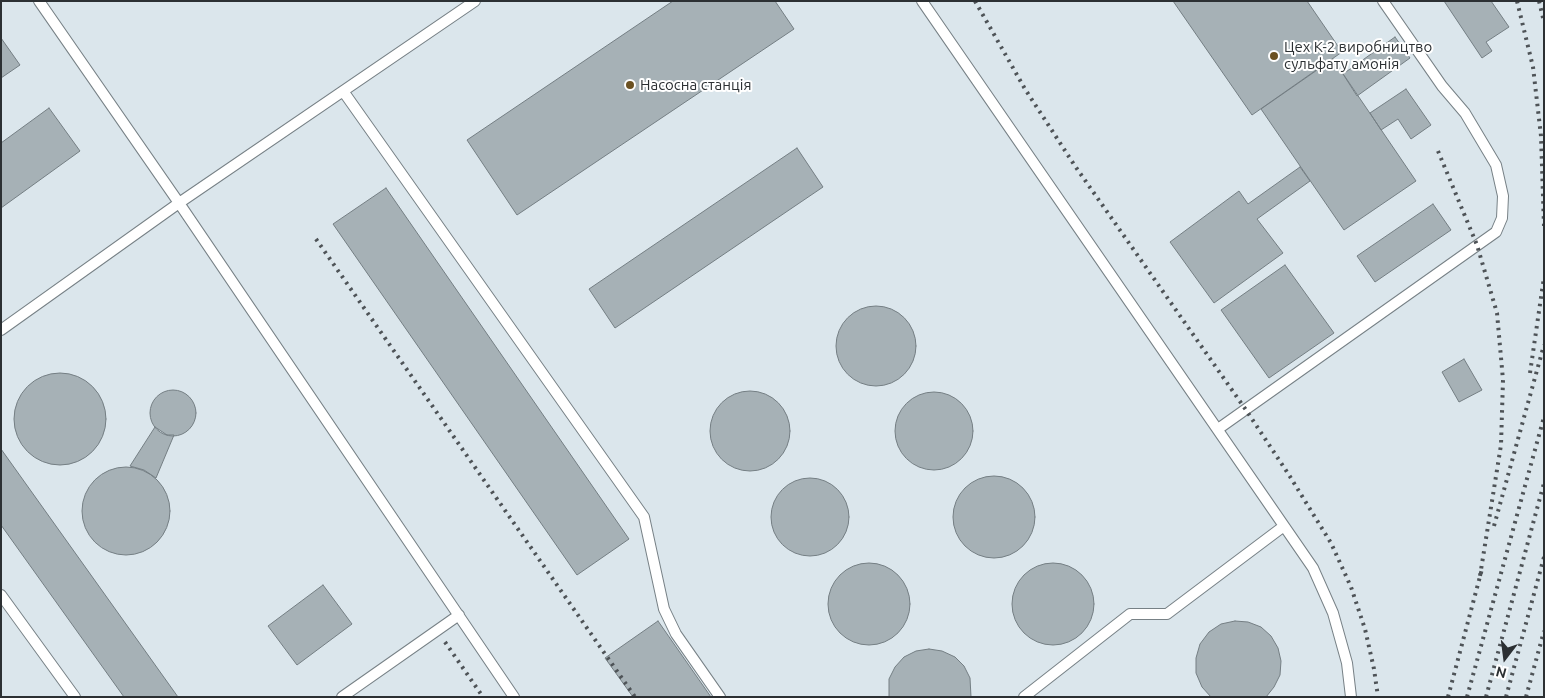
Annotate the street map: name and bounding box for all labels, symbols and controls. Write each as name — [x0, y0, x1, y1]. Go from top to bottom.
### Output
place label: Цех К-2 виробництво сульфату амонія — [1284, 38, 1432, 73]
marker: Цех К-2 виробництво сульфату амонія — [1268, 50, 1280, 62]
place label: Насосна станція — [640, 76, 751, 94]
marker: Насосна станція — [624, 79, 636, 91]
north arrow — [1480, 633, 1530, 683]
text: N — [1494, 663, 1508, 682]

